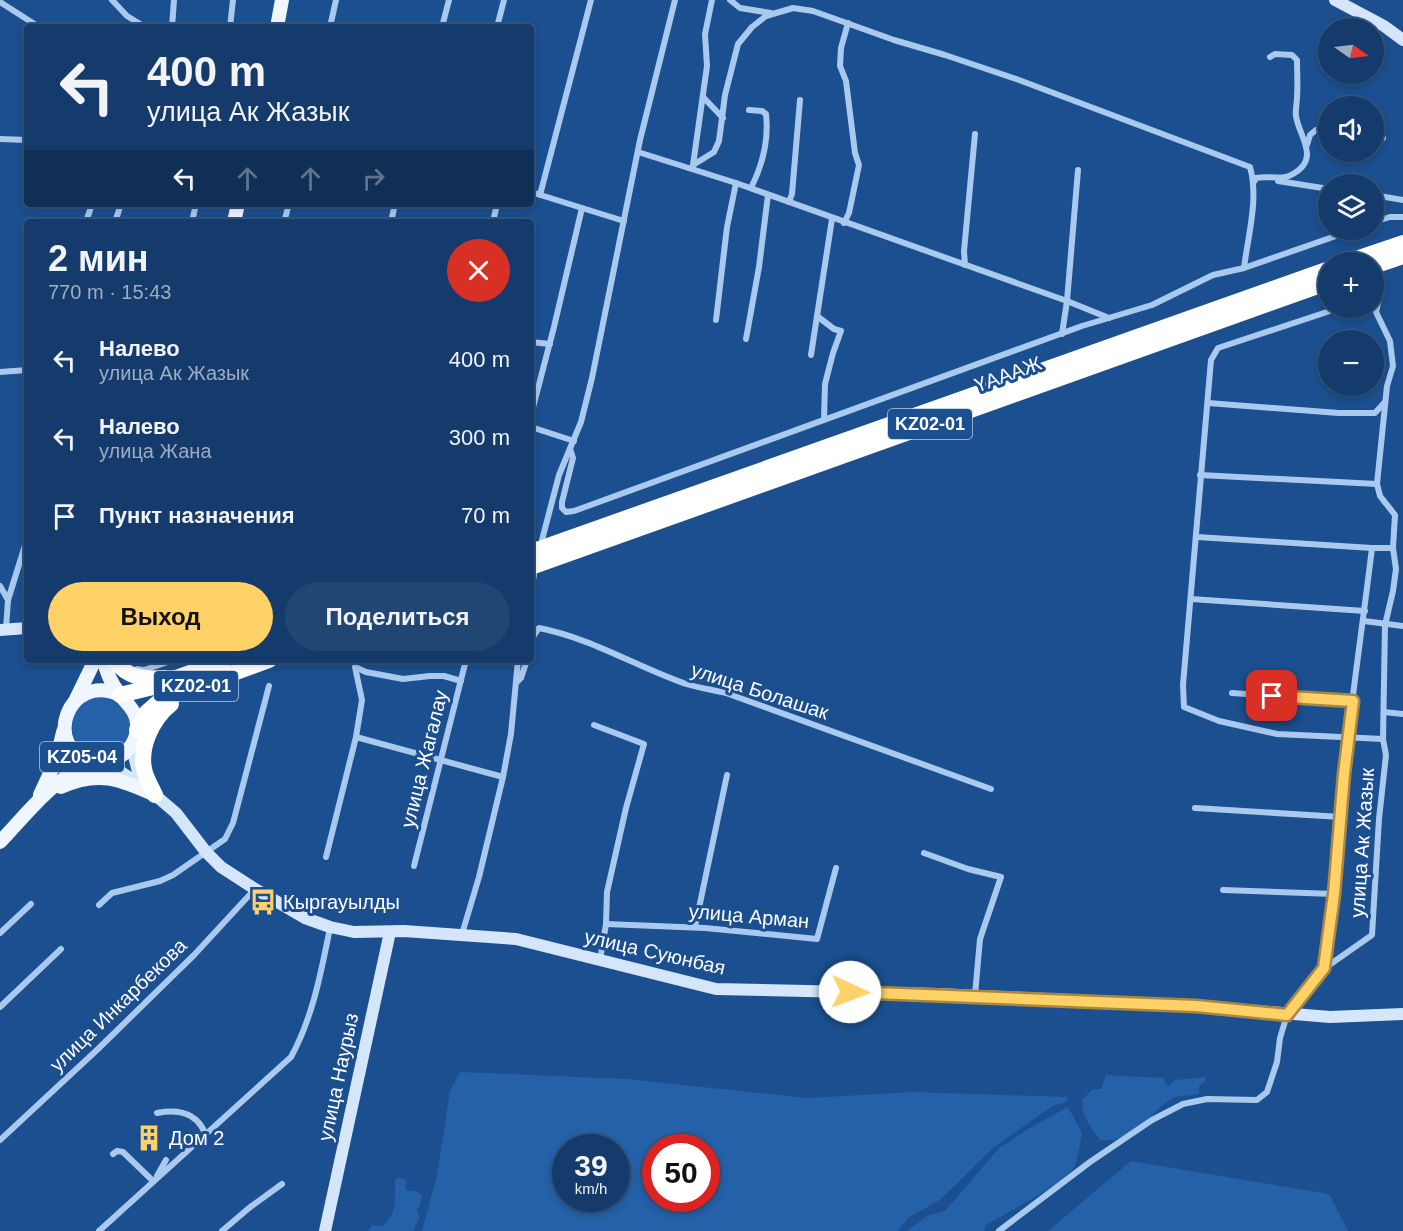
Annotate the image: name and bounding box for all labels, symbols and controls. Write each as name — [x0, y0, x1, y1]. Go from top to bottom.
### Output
north arrow — [1318, 18, 1384, 84]
map controls — [1318, 18, 1384, 396]
icon: left — [48, 48, 126, 126]
text: 400 m — [147, 48, 266, 95]
button: sound — [1318, 96, 1384, 162]
text: улица Ак Жазык — [147, 97, 350, 127]
icon: left — [168, 162, 201, 195]
icon: ahead — [231, 162, 264, 195]
icon: ahead — [294, 162, 327, 195]
icon: right — [357, 162, 390, 195]
button: layers — [1318, 174, 1384, 240]
text: 2 мин — [48, 238, 149, 279]
button: close — [447, 239, 510, 302]
button: + — [1318, 252, 1384, 318]
text: 770 m · 15:43 — [48, 281, 171, 303]
button: − — [1318, 330, 1384, 396]
text: Налево — [99, 336, 180, 361]
icon: left — [48, 344, 81, 377]
text: 400 m — [449, 347, 510, 372]
street label: ҮАААЖ — [972, 352, 1045, 396]
text: улица Ак Жазык — [99, 362, 249, 384]
road number: KZ02-01 — [888, 409, 972, 439]
text: Налево — [99, 414, 180, 439]
icon: left — [48, 422, 81, 455]
text: 300 m — [449, 425, 510, 450]
text: улица Жана — [99, 440, 212, 462]
icon: arrive — [48, 500, 81, 533]
text: Пункт назначения — [99, 503, 295, 528]
text: 70 m — [461, 503, 510, 528]
button: Выход — [48, 582, 273, 651]
button: Поделиться — [285, 582, 510, 651]
street label: улица Болашак — [689, 658, 832, 724]
pin — [1246, 670, 1297, 721]
road number: KZ02-01 — [154, 671, 238, 701]
icon: arrive — [1255, 679, 1288, 712]
street label: улица Жагалау — [396, 688, 452, 830]
road number: KZ05-04 — [40, 742, 124, 772]
street label: улица Ак Жазык — [1346, 767, 1378, 919]
bus stop icon: Кыргауылды — [248, 887, 278, 917]
place label: Кыргауылды — [283, 891, 400, 913]
street label: улица Арман — [688, 900, 810, 932]
street label: улица Суюнбая — [582, 925, 728, 979]
street label: улица Инкарбекова — [45, 933, 192, 1076]
position arrow — [818, 960, 882, 1024]
street label: улица Наурыз — [314, 1011, 362, 1143]
building icon: Дом 2 — [134, 1123, 164, 1153]
place label: Дом 2 — [169, 1127, 224, 1149]
speed limit sign: 50 — [642, 1134, 720, 1212]
text: 39 — [574, 1149, 608, 1182]
text: km/h — [575, 1180, 607, 1197]

